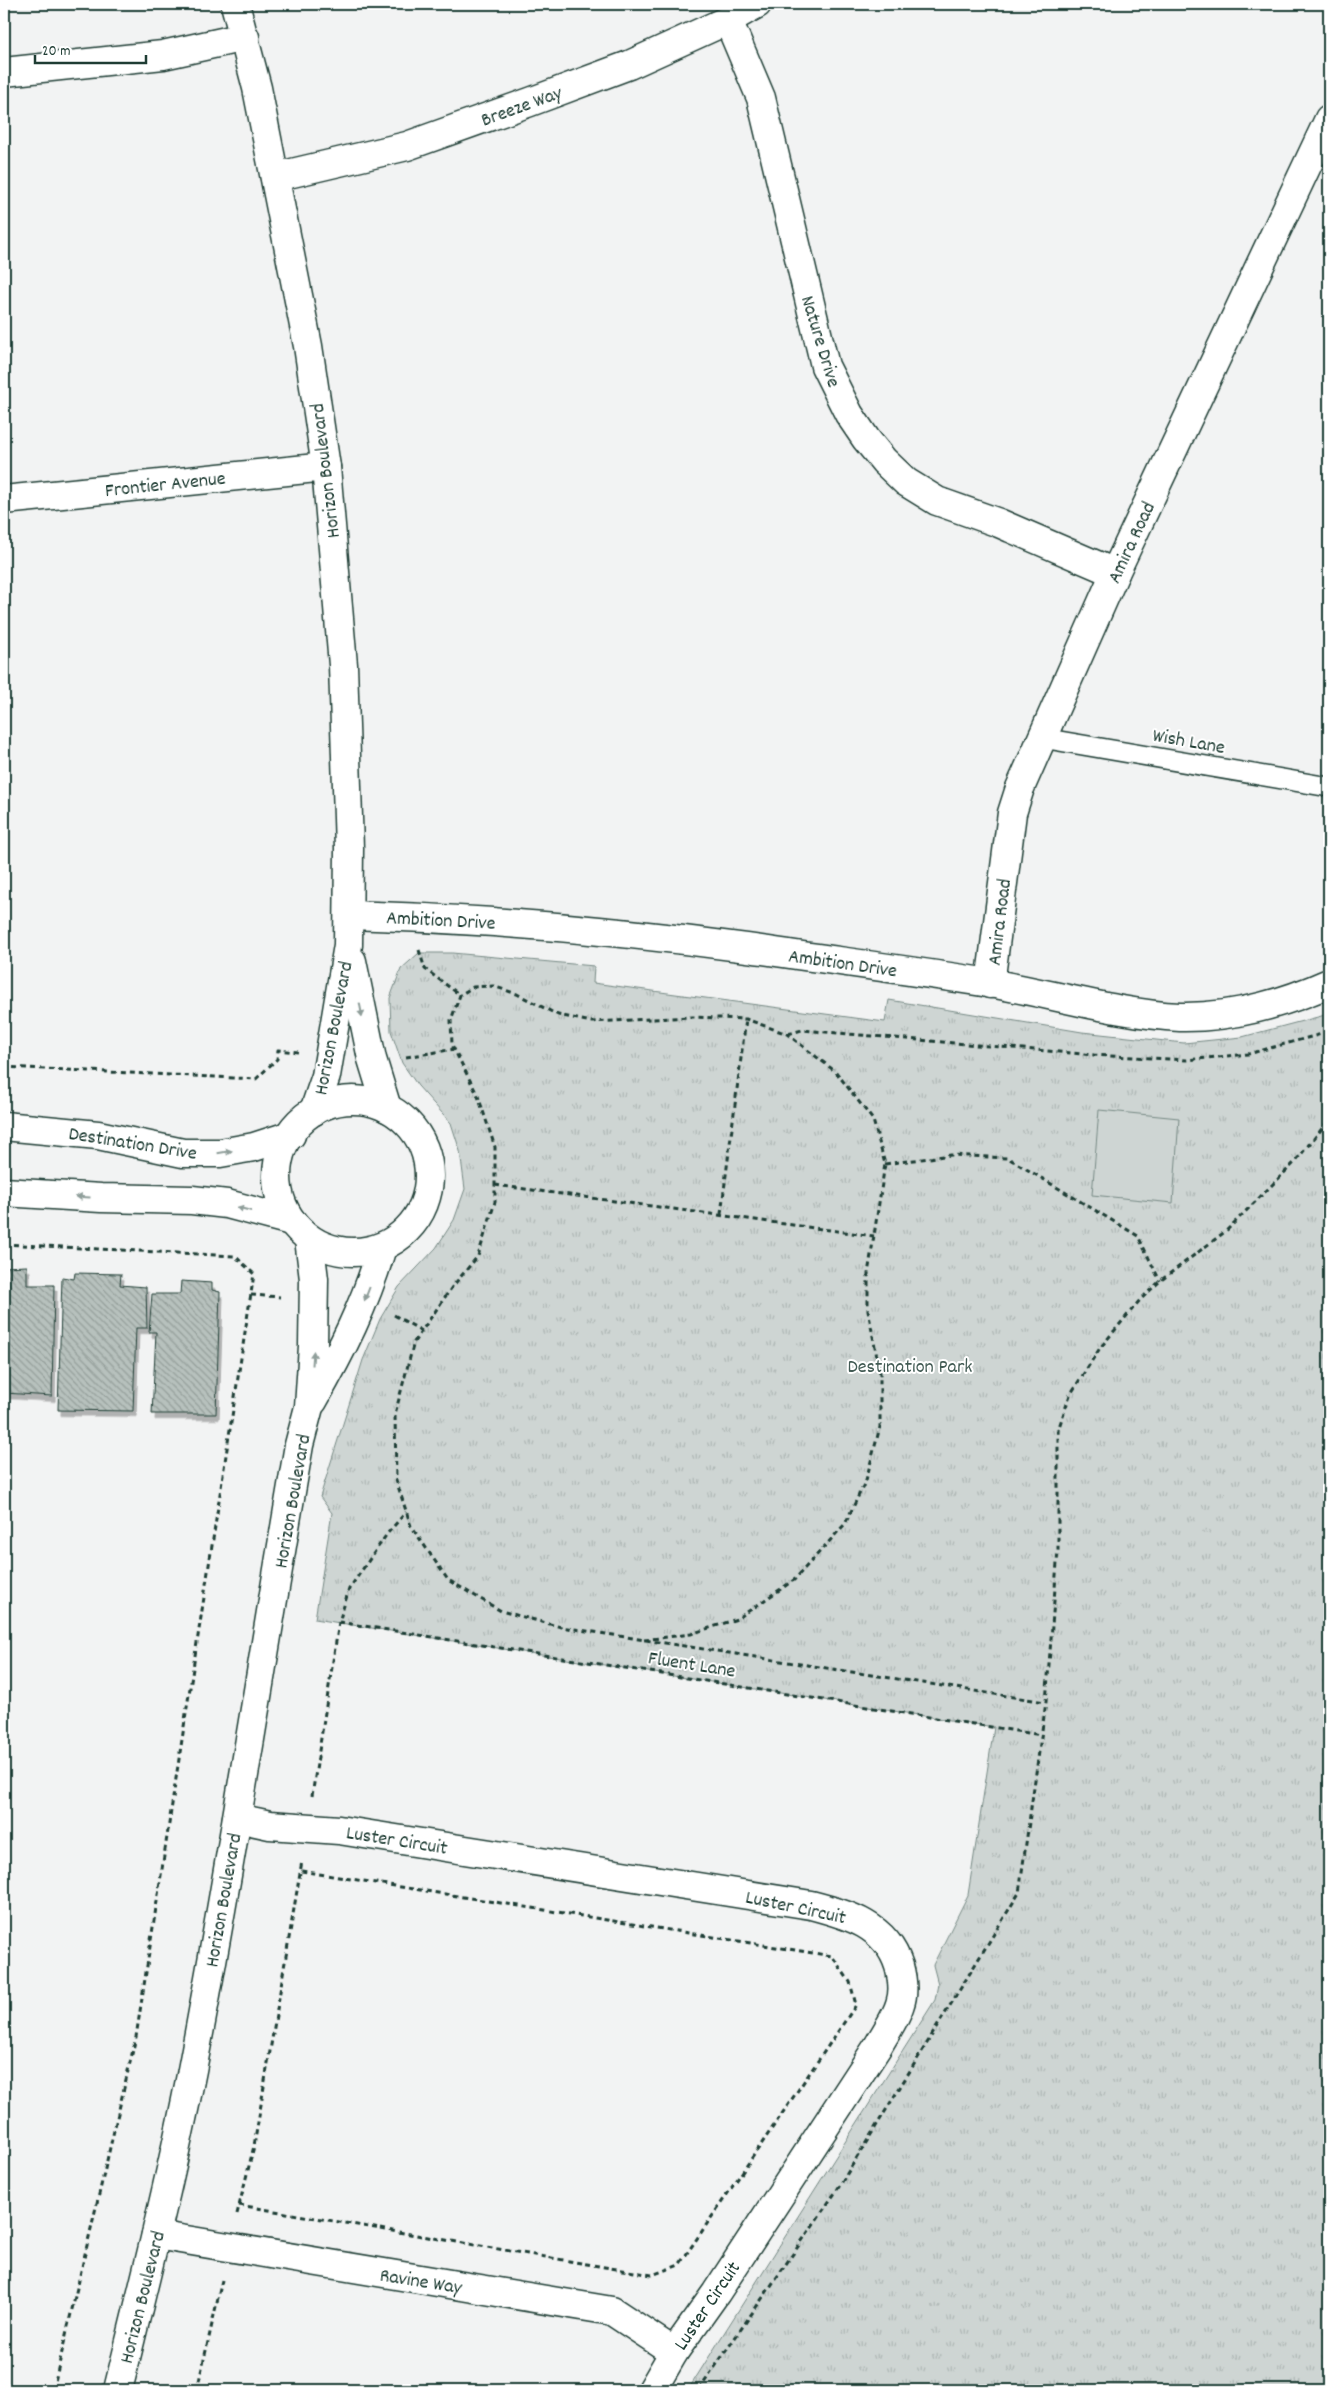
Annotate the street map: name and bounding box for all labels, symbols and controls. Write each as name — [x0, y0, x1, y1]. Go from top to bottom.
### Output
scale bar — [35, 32, 146, 64]
text: 20 m — [42, 41, 70, 63]
street label: Breeze Way — [478, 80, 567, 135]
street label: Nature Drive — [792, 293, 846, 391]
street label: Horizon Boulevard — [305, 402, 349, 540]
street label: Frontier Avenue — [104, 466, 227, 506]
street label: Amira Road — [1102, 498, 1164, 589]
street label: Wish Lane — [1150, 723, 1227, 763]
street label: Amira Road — [982, 877, 1020, 967]
street label: Ambition Drive — [386, 905, 496, 939]
street label: Ambition Drive — [787, 944, 899, 986]
street label: Horizon Boulevard — [308, 959, 362, 1098]
one-way arrow — [358, 1003, 366, 1019]
street label: Destination Drive — [66, 1121, 199, 1169]
one-way arrow — [217, 1148, 233, 1156]
one-way arrow — [74, 1193, 90, 1201]
one-way arrow — [237, 1204, 252, 1212]
one-way arrow — [363, 1287, 371, 1302]
one-way arrow — [309, 1350, 317, 1366]
park label: Destination Park — [847, 1354, 973, 1382]
street label: Horizon Boulevard — [268, 1432, 320, 1571]
street label: Fluent Lane — [646, 1645, 737, 1687]
street label: Luster Circuit — [344, 1820, 449, 1864]
street label: Horizon Boulevard — [199, 1831, 251, 1970]
street label: Luster Circuit — [743, 1885, 848, 1933]
street label: Horizon Boulevard — [114, 2229, 174, 2367]
street label: Luster Circuit — [668, 2257, 749, 2357]
street label: Ravine Way — [377, 2263, 464, 2303]

